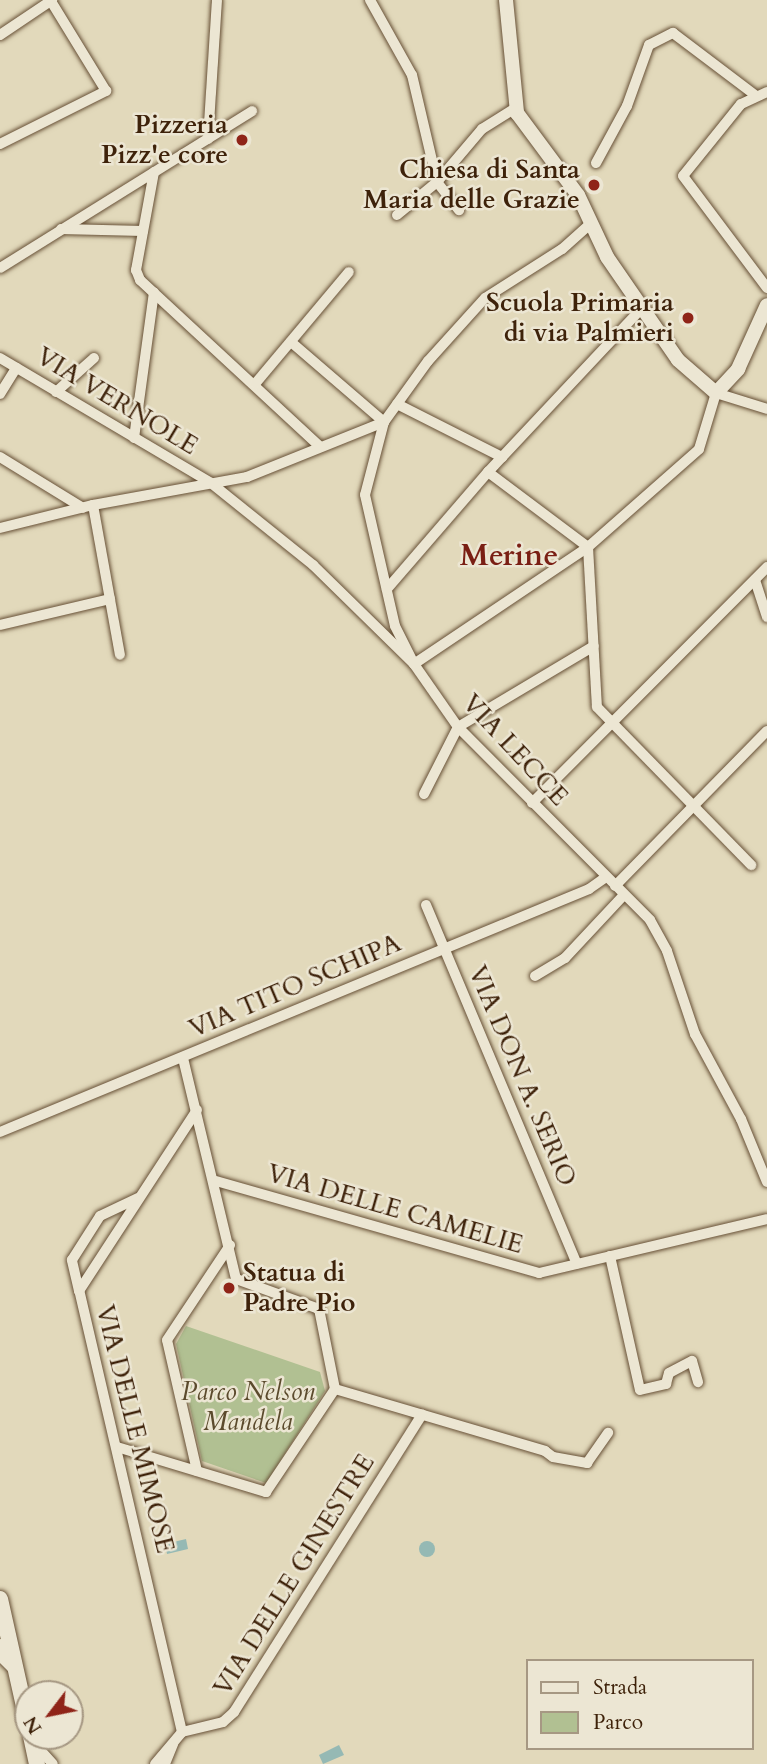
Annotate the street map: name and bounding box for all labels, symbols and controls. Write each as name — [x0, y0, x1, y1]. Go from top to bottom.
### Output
place label: Pizzeria Pizz'e core — [101, 109, 228, 170]
marker: Pizzeria Pizz'e core — [234, 132, 250, 148]
place label: Chiesa di Santa Maria delle Grazie — [363, 154, 580, 216]
marker: Chiesa di Santa Maria delle Grazie — [586, 177, 602, 193]
place label: Scuola Primaria di via Palmieri — [486, 287, 674, 348]
marker: Scuola Primaria di via Palmieri — [680, 310, 696, 326]
street label: VIA VERNOLE — [31, 340, 203, 462]
district label: Merine — [460, 538, 558, 574]
street label: VIA LECCE — [455, 688, 575, 812]
street label: VIA TITO SCHIPA — [184, 927, 406, 1045]
street label: VIA DON A. SERIO — [461, 961, 583, 1191]
street label: VIA DELLE CAMELIE — [263, 1158, 527, 1260]
place label: Statua di Padre Pio — [243, 1257, 356, 1318]
marker: Statua di Padre Pio — [221, 1280, 237, 1296]
street label: VIA DELLE MIMOSE — [89, 1302, 181, 1556]
park label: Parco Nelson Mandela — [181, 1376, 315, 1438]
street label: VIA DELLE GINESTRE — [207, 1448, 381, 1702]
legend — [526, 1659, 753, 1750]
text: Strada — [593, 1673, 647, 1702]
north arrow — [14, 1680, 84, 1750]
text: Parco — [593, 1708, 643, 1737]
text: N — [17, 1711, 48, 1739]

